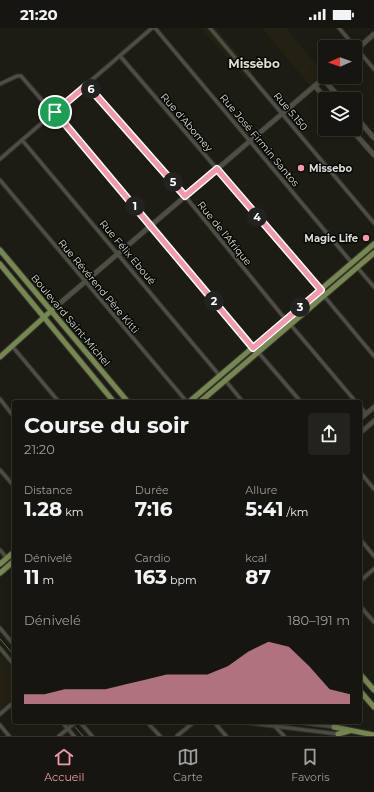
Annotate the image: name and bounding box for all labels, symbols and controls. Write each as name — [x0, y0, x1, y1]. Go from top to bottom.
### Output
text: 21:20 — [20, 5, 58, 24]
north arrow — [318, 40, 362, 84]
map controls — [318, 40, 362, 136]
district label: Missèbo — [228, 56, 280, 71]
pin: 6 — [81, 79, 101, 99]
text: 6 — [87, 82, 95, 96]
street label: Rue 5.150 — [271, 89, 311, 133]
street label: Rue d'Abomey — [158, 90, 216, 155]
street label: Rue José Firmin Santos — [217, 91, 302, 189]
button: layers — [318, 92, 362, 136]
pin — [38, 95, 72, 129]
icon: arrive — [44, 101, 66, 123]
place label: Missebo — [309, 162, 352, 175]
marker: Missebo — [296, 163, 306, 173]
pin: 5 — [163, 172, 183, 192]
text: 5 — [170, 175, 176, 189]
pin: 1 — [125, 196, 145, 216]
text: 1 — [133, 199, 137, 213]
street label: Rue de l'Afrique — [195, 199, 255, 268]
pin: 4 — [247, 207, 267, 227]
text: 4 — [253, 210, 261, 224]
street label: Rue Félix Eboué — [97, 217, 159, 287]
place label: Magic Life — [304, 232, 358, 245]
marker: Magic Life — [361, 233, 371, 243]
street label: Rue Révérend Père Kitti — [55, 236, 142, 336]
street label: Boulevard Saint-Michel — [28, 272, 113, 369]
pin: 2 — [204, 291, 224, 311]
text: 2 — [211, 294, 217, 308]
pin: 3 — [290, 297, 310, 317]
text: 3 — [297, 300, 303, 314]
text: Course du soir — [24, 412, 189, 439]
button: share — [308, 413, 350, 455]
text: 21:20 — [24, 441, 55, 457]
text: Distance — [24, 483, 72, 497]
text: Durée — [135, 483, 169, 497]
text: Allure — [245, 483, 277, 497]
text: 1.28 — [24, 497, 62, 521]
text: 7:16 — [135, 497, 172, 521]
text: 5:41 — [245, 497, 284, 521]
text: km — [62, 505, 83, 519]
text: /km — [284, 505, 308, 519]
text: Dénivelé — [24, 551, 72, 565]
text: Cardio — [135, 551, 170, 565]
text: kcal — [245, 551, 267, 565]
text: 11 — [24, 565, 40, 589]
text: 163 — [135, 565, 167, 589]
text: 87 — [245, 565, 271, 589]
text: m — [40, 573, 54, 587]
text: bpm — [167, 573, 197, 587]
text: Dénivelé — [24, 612, 81, 628]
text: 180–191 m — [288, 612, 350, 628]
tab: Accueil — [44, 746, 84, 784]
tab: Carte — [173, 746, 203, 784]
tab: Favoris — [291, 746, 330, 784]

